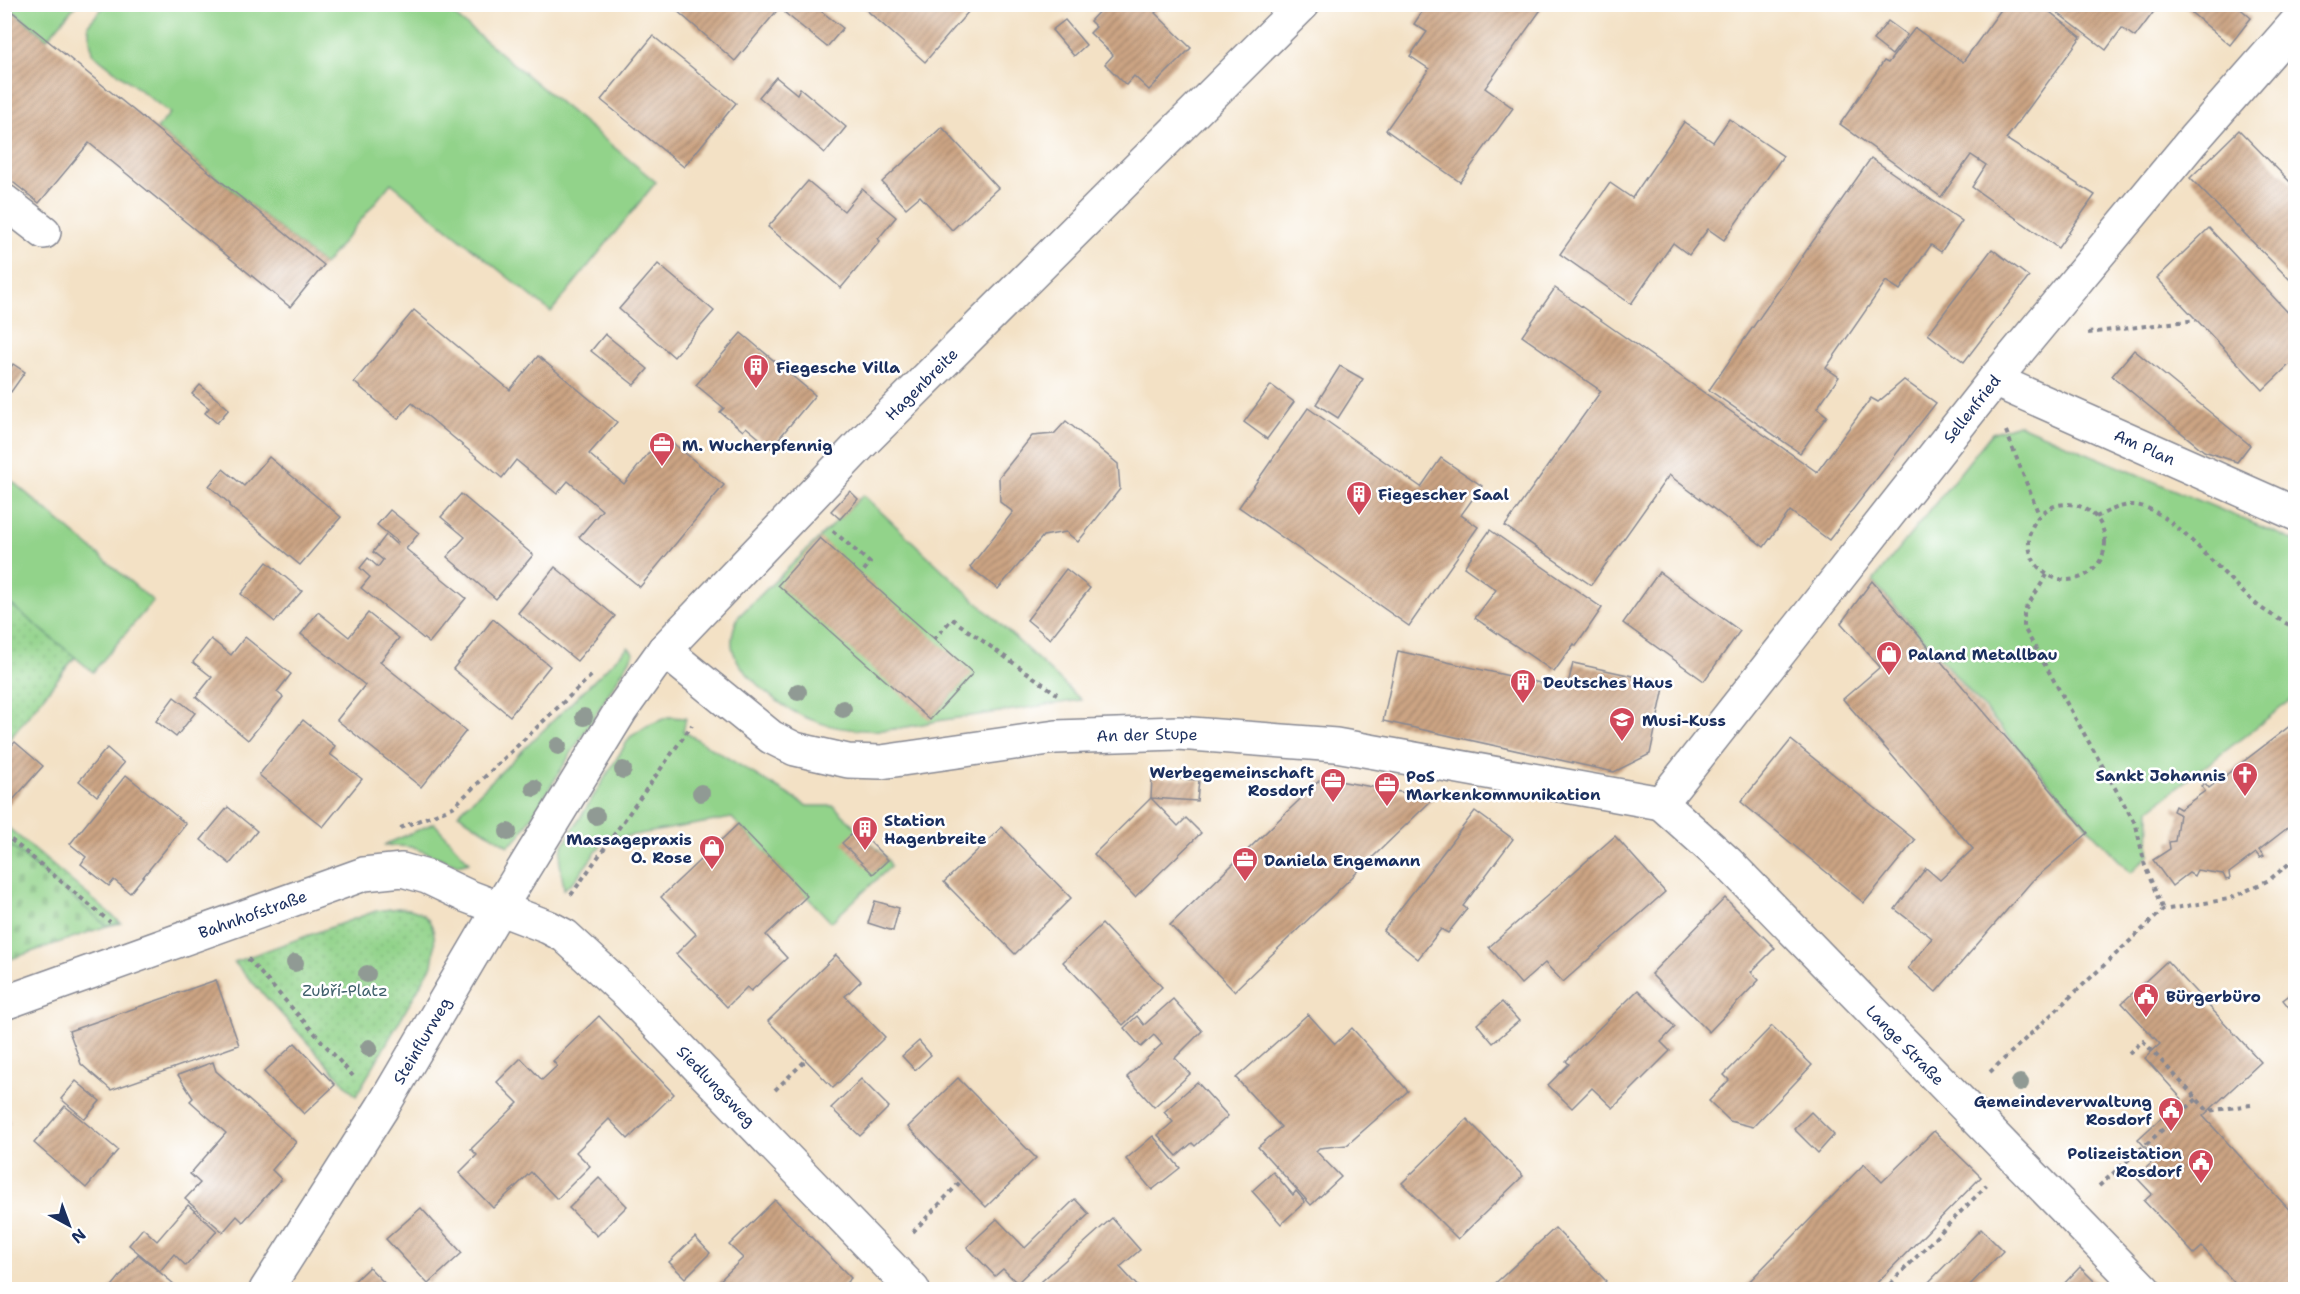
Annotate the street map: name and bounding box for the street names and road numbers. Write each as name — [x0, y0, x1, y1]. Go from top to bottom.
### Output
street label: Hagenbreite — [880, 343, 962, 425]
street label: Sellenfried — [1938, 370, 2005, 447]
street label: Am Plan — [2111, 424, 2179, 470]
street label: An der Stupe — [1096, 722, 1198, 746]
street label: Bahnhofstraße — [195, 885, 310, 943]
street label: Steinflurweg — [388, 993, 455, 1088]
street label: Lange Straße — [1861, 1000, 1949, 1090]
street label: Siedlungsweg — [672, 1041, 761, 1131]

